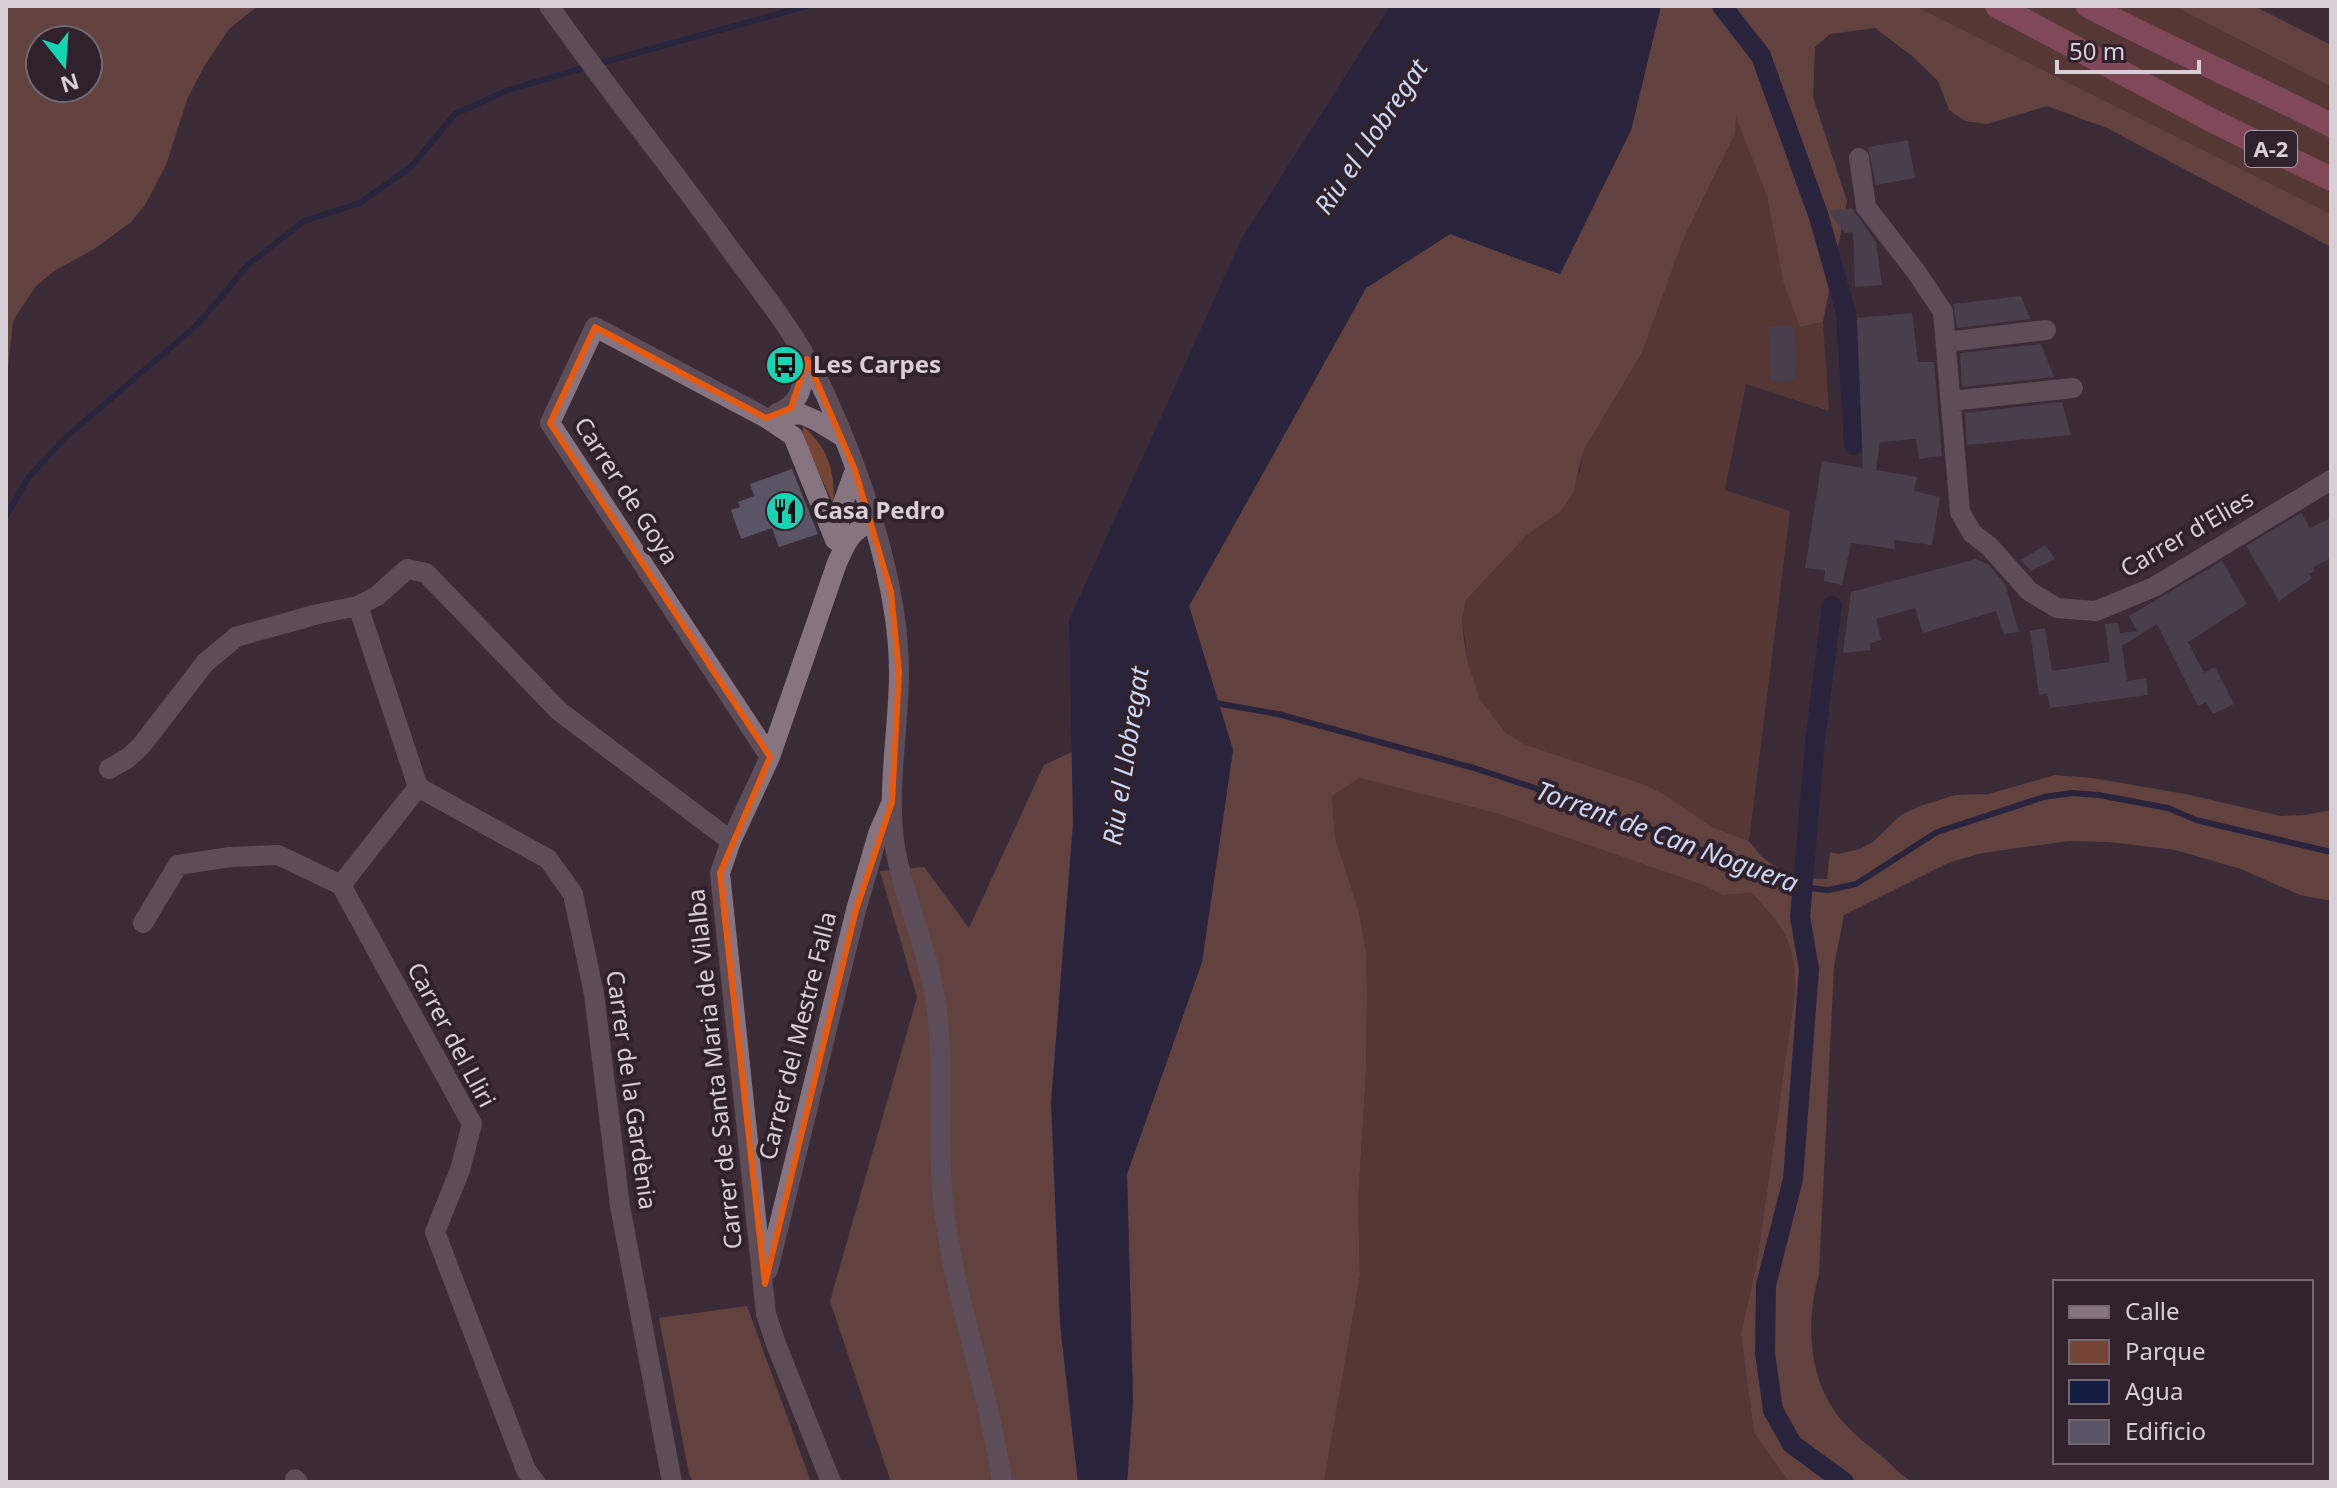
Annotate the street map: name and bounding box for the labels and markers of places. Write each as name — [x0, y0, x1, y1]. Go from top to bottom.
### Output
bus stop icon: Les Carpes — [764, 344, 806, 386]
place label: Les Carpes — [813, 347, 941, 380]
restaurant icon: Casa Pedro — [764, 490, 806, 532]
place label: Casa Pedro — [813, 493, 945, 526]

